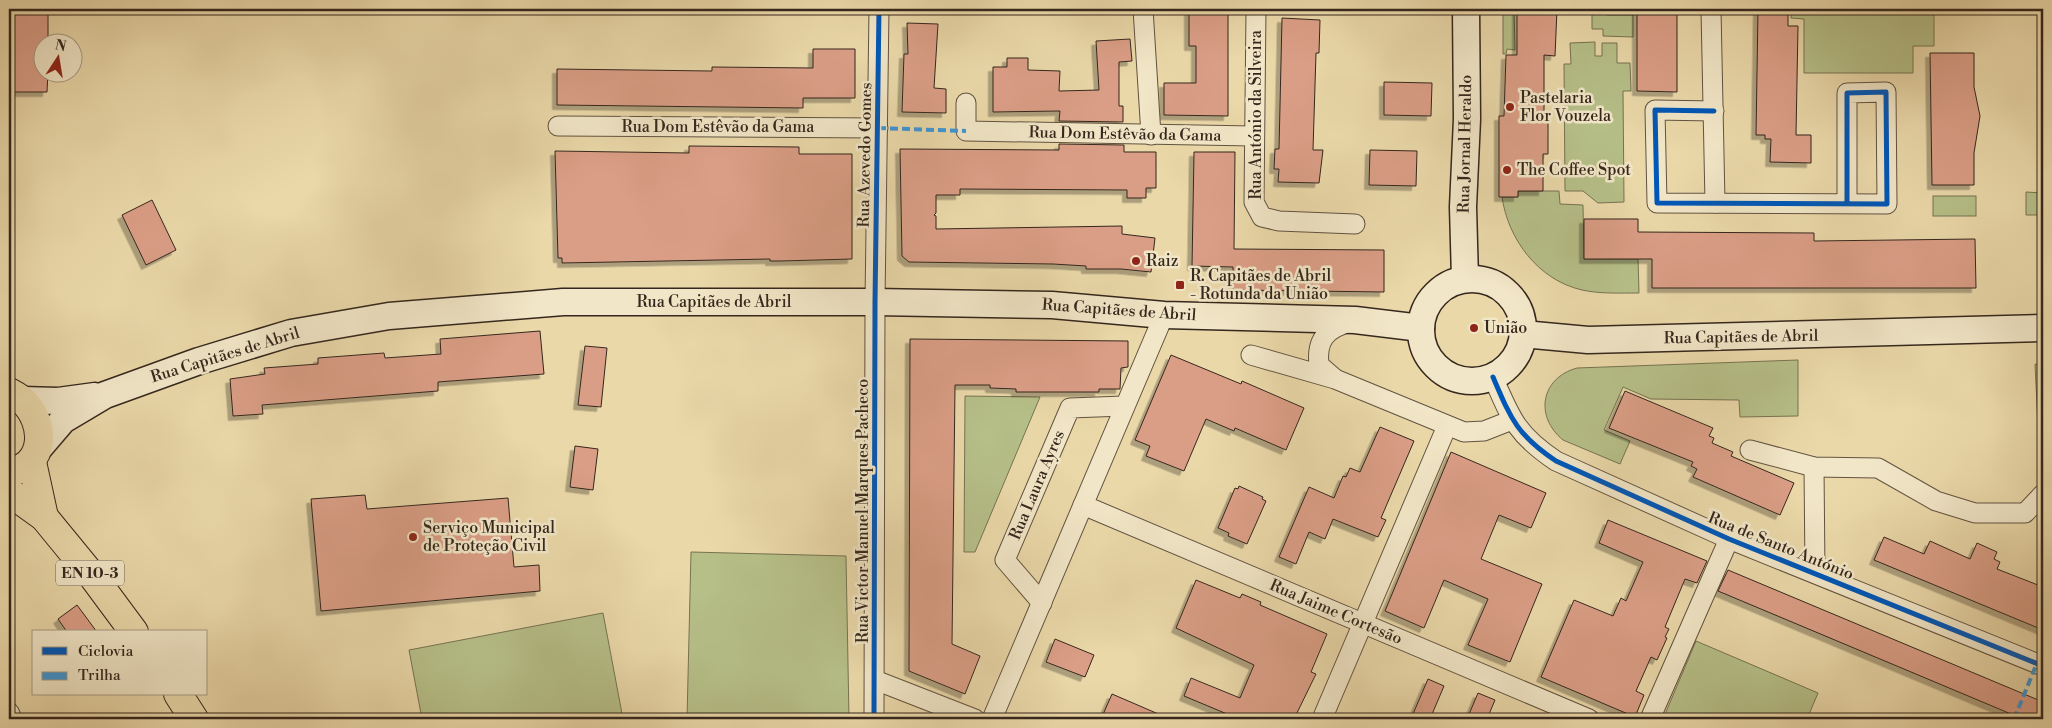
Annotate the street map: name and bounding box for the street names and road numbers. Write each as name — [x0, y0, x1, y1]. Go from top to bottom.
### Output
street label: Rua António da Silveira — [1246, 29, 1266, 200]
street label: Rua Jornal Heraldo — [1454, 74, 1476, 214]
street label: Rua Azevedo Gomes — [854, 82, 876, 228]
street label: Rua Dom Estêvão da Gama — [622, 117, 815, 137]
street label: Rua Dom Estêvão da Gama — [1028, 122, 1222, 146]
street label: Rua Capitães de Abril — [637, 292, 792, 312]
street label: Rua Capitães de Abril — [1041, 295, 1197, 325]
street label: Rua Capitães de Abril — [148, 323, 302, 387]
street label: Rua Capitães de Abril — [1663, 326, 1819, 348]
street label: Rua Victor Manuel Marques Pacheco — [853, 379, 873, 643]
street label: Rua Laura Ayres — [1005, 427, 1069, 543]
street label: Rua de Santo António — [1705, 508, 1857, 584]
road number: EN 10-3 — [56, 560, 124, 586]
street label: Rua Jaime Cortesão — [1267, 575, 1405, 649]

